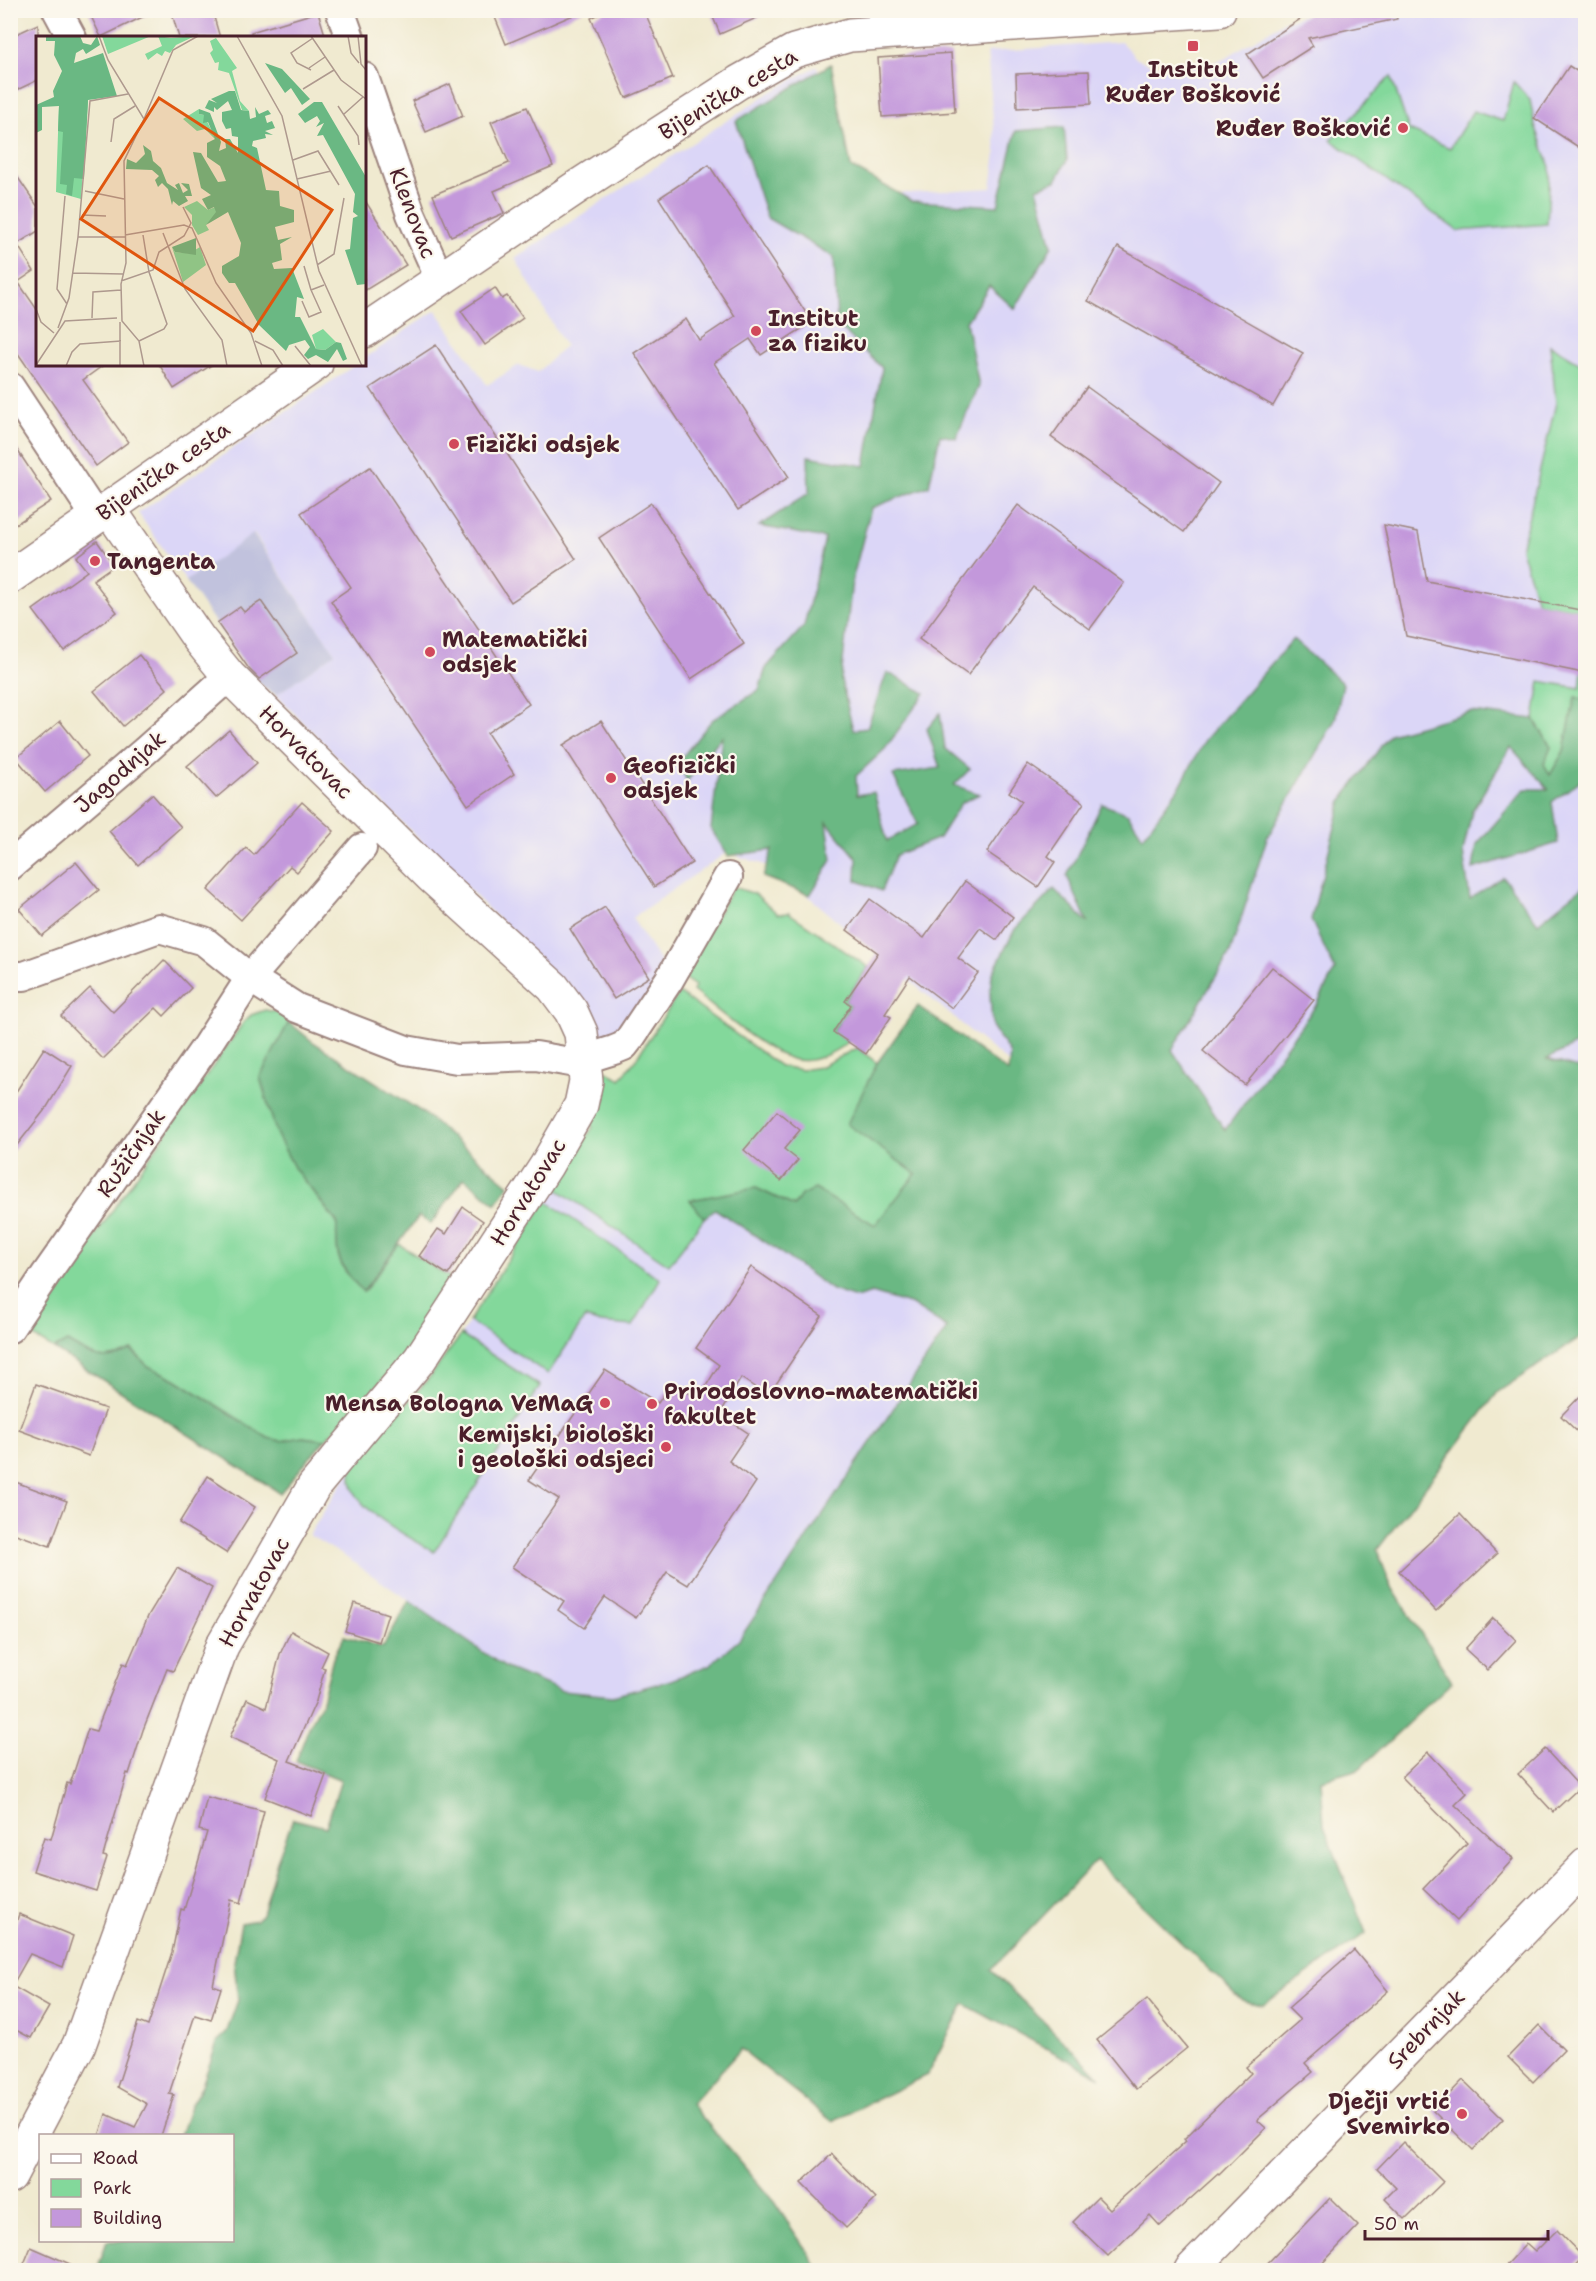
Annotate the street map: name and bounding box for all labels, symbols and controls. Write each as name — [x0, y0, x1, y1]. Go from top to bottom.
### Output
inset map — [36, 36, 366, 366]
marker: Institut Ruđer Bošković — [1186, 39, 1200, 53]
street label: Bijenička cesta — [654, 41, 803, 147]
place label: Institut Ruđer Bošković — [1105, 55, 1281, 109]
place label: Ruđer Bošković — [1216, 114, 1391, 143]
marker: Ruđer Bošković — [1396, 121, 1410, 135]
street label: Klenovac — [382, 163, 444, 263]
place label: Institut za fiziku — [768, 304, 867, 358]
marker: Institut za fiziku — [749, 324, 763, 338]
street label: Bijenička cesta — [91, 414, 236, 528]
place label: Fizički odsjek — [466, 430, 620, 459]
marker: Fizički odsjek — [447, 437, 461, 451]
place label: Tangenta — [107, 547, 215, 576]
marker: Tangenta — [88, 554, 102, 568]
place label: Matematički odsjek — [442, 625, 588, 679]
marker: Matematički odsjek — [423, 645, 437, 659]
street label: Horvatovac — [253, 699, 359, 805]
street label: Jagodnjak — [68, 724, 172, 820]
place label: Geofizički odsjek — [623, 751, 736, 805]
marker: Geofizički odsjek — [604, 771, 618, 785]
street label: Ružičnjak — [90, 1103, 172, 1203]
street label: Horvatovac — [483, 1133, 573, 1251]
place label: Prirodoslovno-matematički fakultet — [664, 1377, 978, 1431]
place label: Mensa Bologna VeMaG — [325, 1389, 593, 1418]
marker: Mensa Bologna VeMaG — [598, 1396, 612, 1410]
marker: Prirodoslovno-matematički fakultet — [645, 1397, 659, 1411]
place label: Kemijski, biološki i geološki odsjeci — [458, 1420, 654, 1474]
marker: Kemijski, biološki i geološki odsjeci — [659, 1440, 673, 1454]
street label: Horvatovac — [212, 1532, 296, 1652]
street label: Srebrnjak — [1381, 1983, 1471, 2075]
place label: Dječji vrtić Svemirko — [1328, 2087, 1450, 2141]
marker: Dječji vrtić Svemirko — [1455, 2107, 1469, 2121]
legend — [39, 2134, 234, 2242]
text: Road — [93, 2146, 138, 2170]
text: Park — [93, 2176, 132, 2200]
scale bar — [1365, 2203, 1548, 2241]
text: Building — [93, 2206, 162, 2230]
text: 50 m — [1374, 2212, 1419, 2236]

